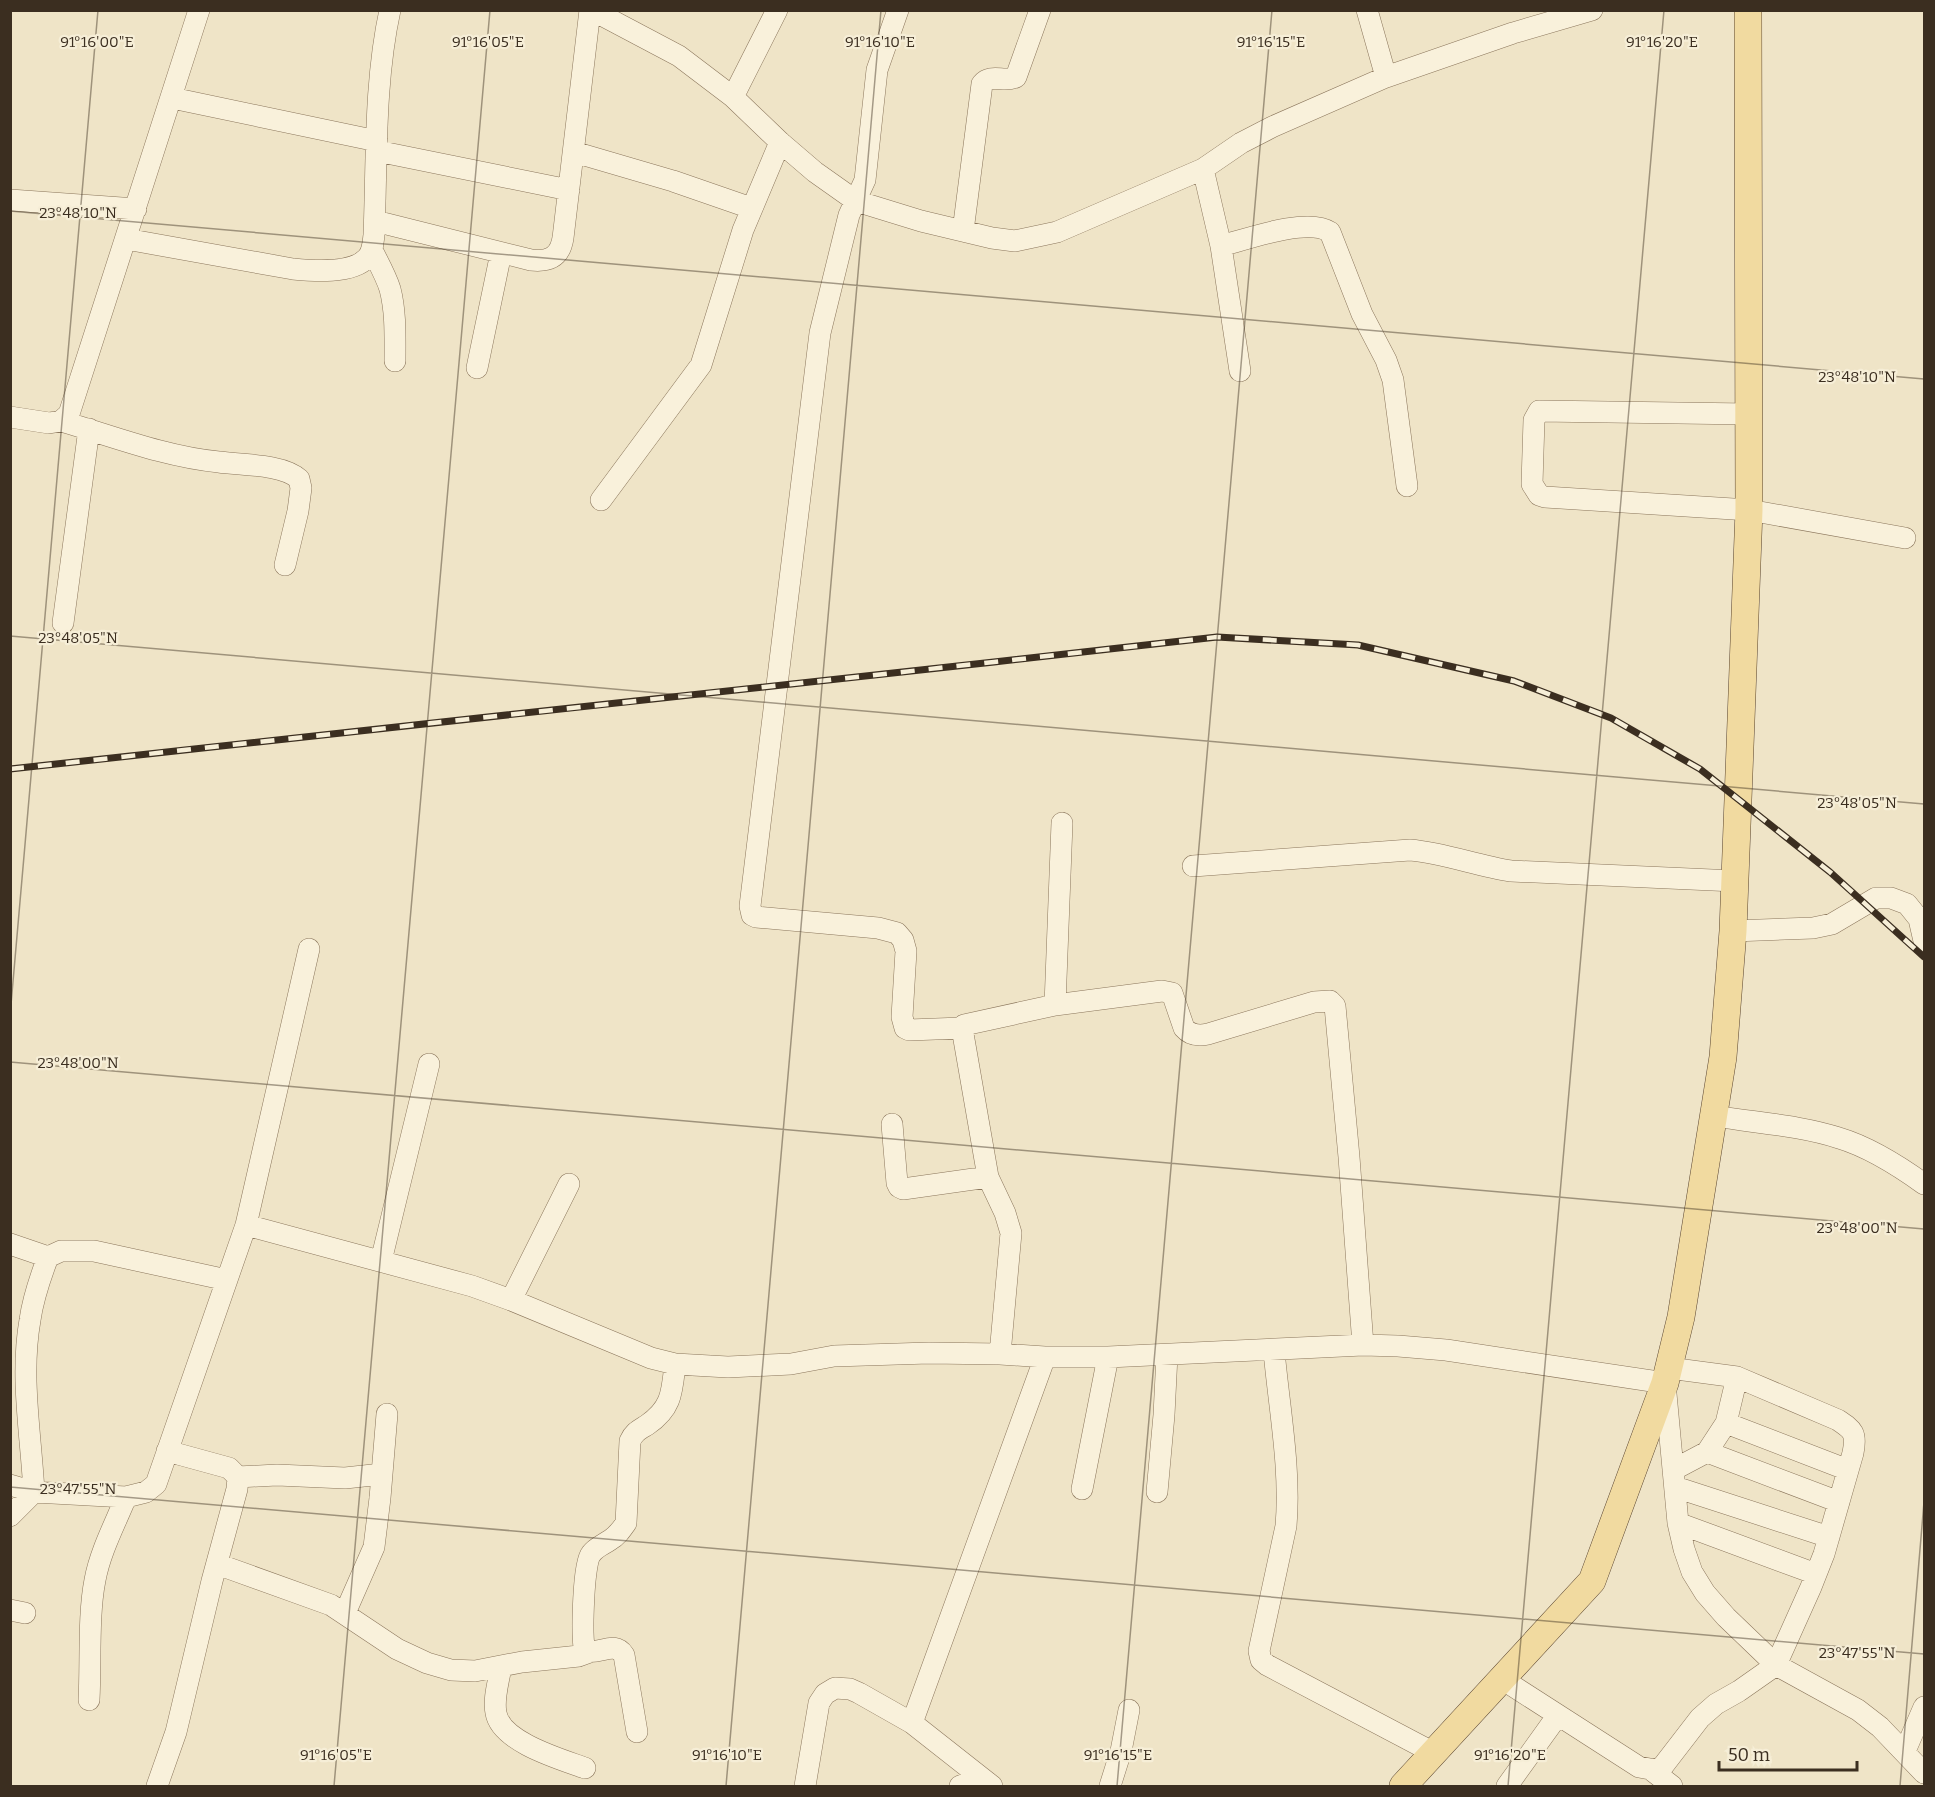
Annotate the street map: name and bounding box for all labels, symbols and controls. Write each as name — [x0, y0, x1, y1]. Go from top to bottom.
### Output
text: 91°16'00"E — [60, 33, 134, 51]
text: 91°16'05"E — [452, 33, 524, 51]
text: 91°16'10"E — [845, 33, 915, 51]
text: 91°16'15"E — [1237, 33, 1305, 51]
text: 91°16'20"E — [1626, 33, 1698, 51]
text: 23°48'10"N — [39, 204, 117, 222]
text: 23°48'10"N — [1818, 368, 1896, 386]
text: 23°48'05"N — [38, 629, 118, 647]
text: 23°48'05"N — [1817, 794, 1897, 812]
text: 23°48'00"N — [37, 1054, 119, 1072]
text: 23°48'00"N — [1816, 1219, 1898, 1237]
text: 23°47'55"N — [40, 1480, 116, 1498]
text: 23°47'55"N — [1819, 1644, 1895, 1662]
scale bar — [1719, 1734, 1857, 1772]
text: 50 m — [1728, 1744, 1770, 1766]
text: 91°16'05"E — [300, 1746, 372, 1764]
text: 91°16'10"E — [692, 1746, 762, 1764]
text: 91°16'15"E — [1084, 1746, 1152, 1764]
text: 91°16'20"E — [1474, 1746, 1546, 1764]

